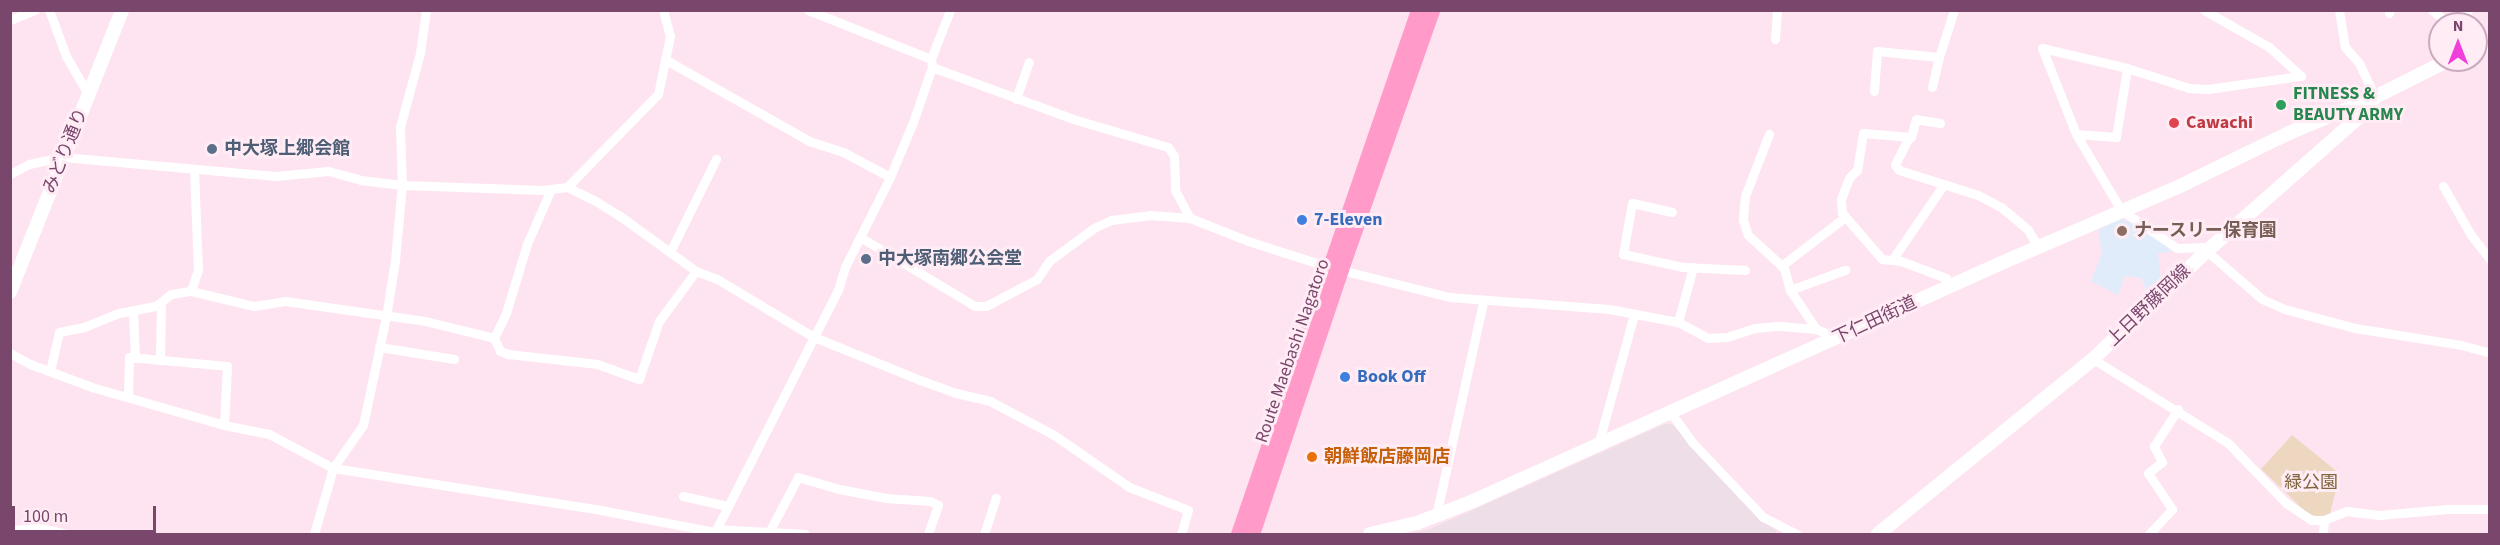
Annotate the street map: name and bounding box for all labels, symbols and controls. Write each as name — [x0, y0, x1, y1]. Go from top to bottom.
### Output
north arrow — [2428, 12, 2488, 72]
text: N — [2453, 15, 2463, 37]
place label: FITNESS & BEAUTY ARMY — [2293, 84, 2403, 127]
marker: FITNESS & BEAUTY ARMY — [2274, 98, 2288, 112]
street label: みどり通り — [39, 105, 93, 197]
place label: Cawachi — [2186, 112, 2253, 134]
marker: Cawachi — [2167, 116, 2181, 130]
place label: 中大塚上郷会館 — [224, 138, 350, 160]
marker: 中大塚上郷会館 — [205, 142, 219, 156]
place label: 7-Eleven — [1314, 209, 1383, 231]
marker: 7-Eleven — [1295, 213, 1309, 227]
place label: ナースリー保育園 — [2134, 220, 2278, 242]
marker: ナースリー保育園 — [2115, 224, 2129, 238]
place label: 中大塚南郷公会堂 — [878, 248, 1022, 270]
marker: 中大塚南郷公会堂 — [859, 252, 873, 266]
street label: Route Maebashi Nagatoro — [1251, 256, 1335, 446]
street label: 上日野藤岡線 — [2103, 261, 2195, 351]
street label: 下仁田街道 — [1830, 292, 1920, 350]
place label: Book Off — [1357, 366, 1425, 388]
marker: Book Off — [1338, 370, 1352, 384]
place label: 朝鮮飯店藤岡店 — [1324, 446, 1450, 468]
marker: 朝鮮飯店藤岡店 — [1305, 450, 1319, 464]
park label: 緑公園 — [2284, 472, 2338, 494]
scale bar — [15, 494, 159, 532]
text: 100 m — [23, 504, 68, 529]

